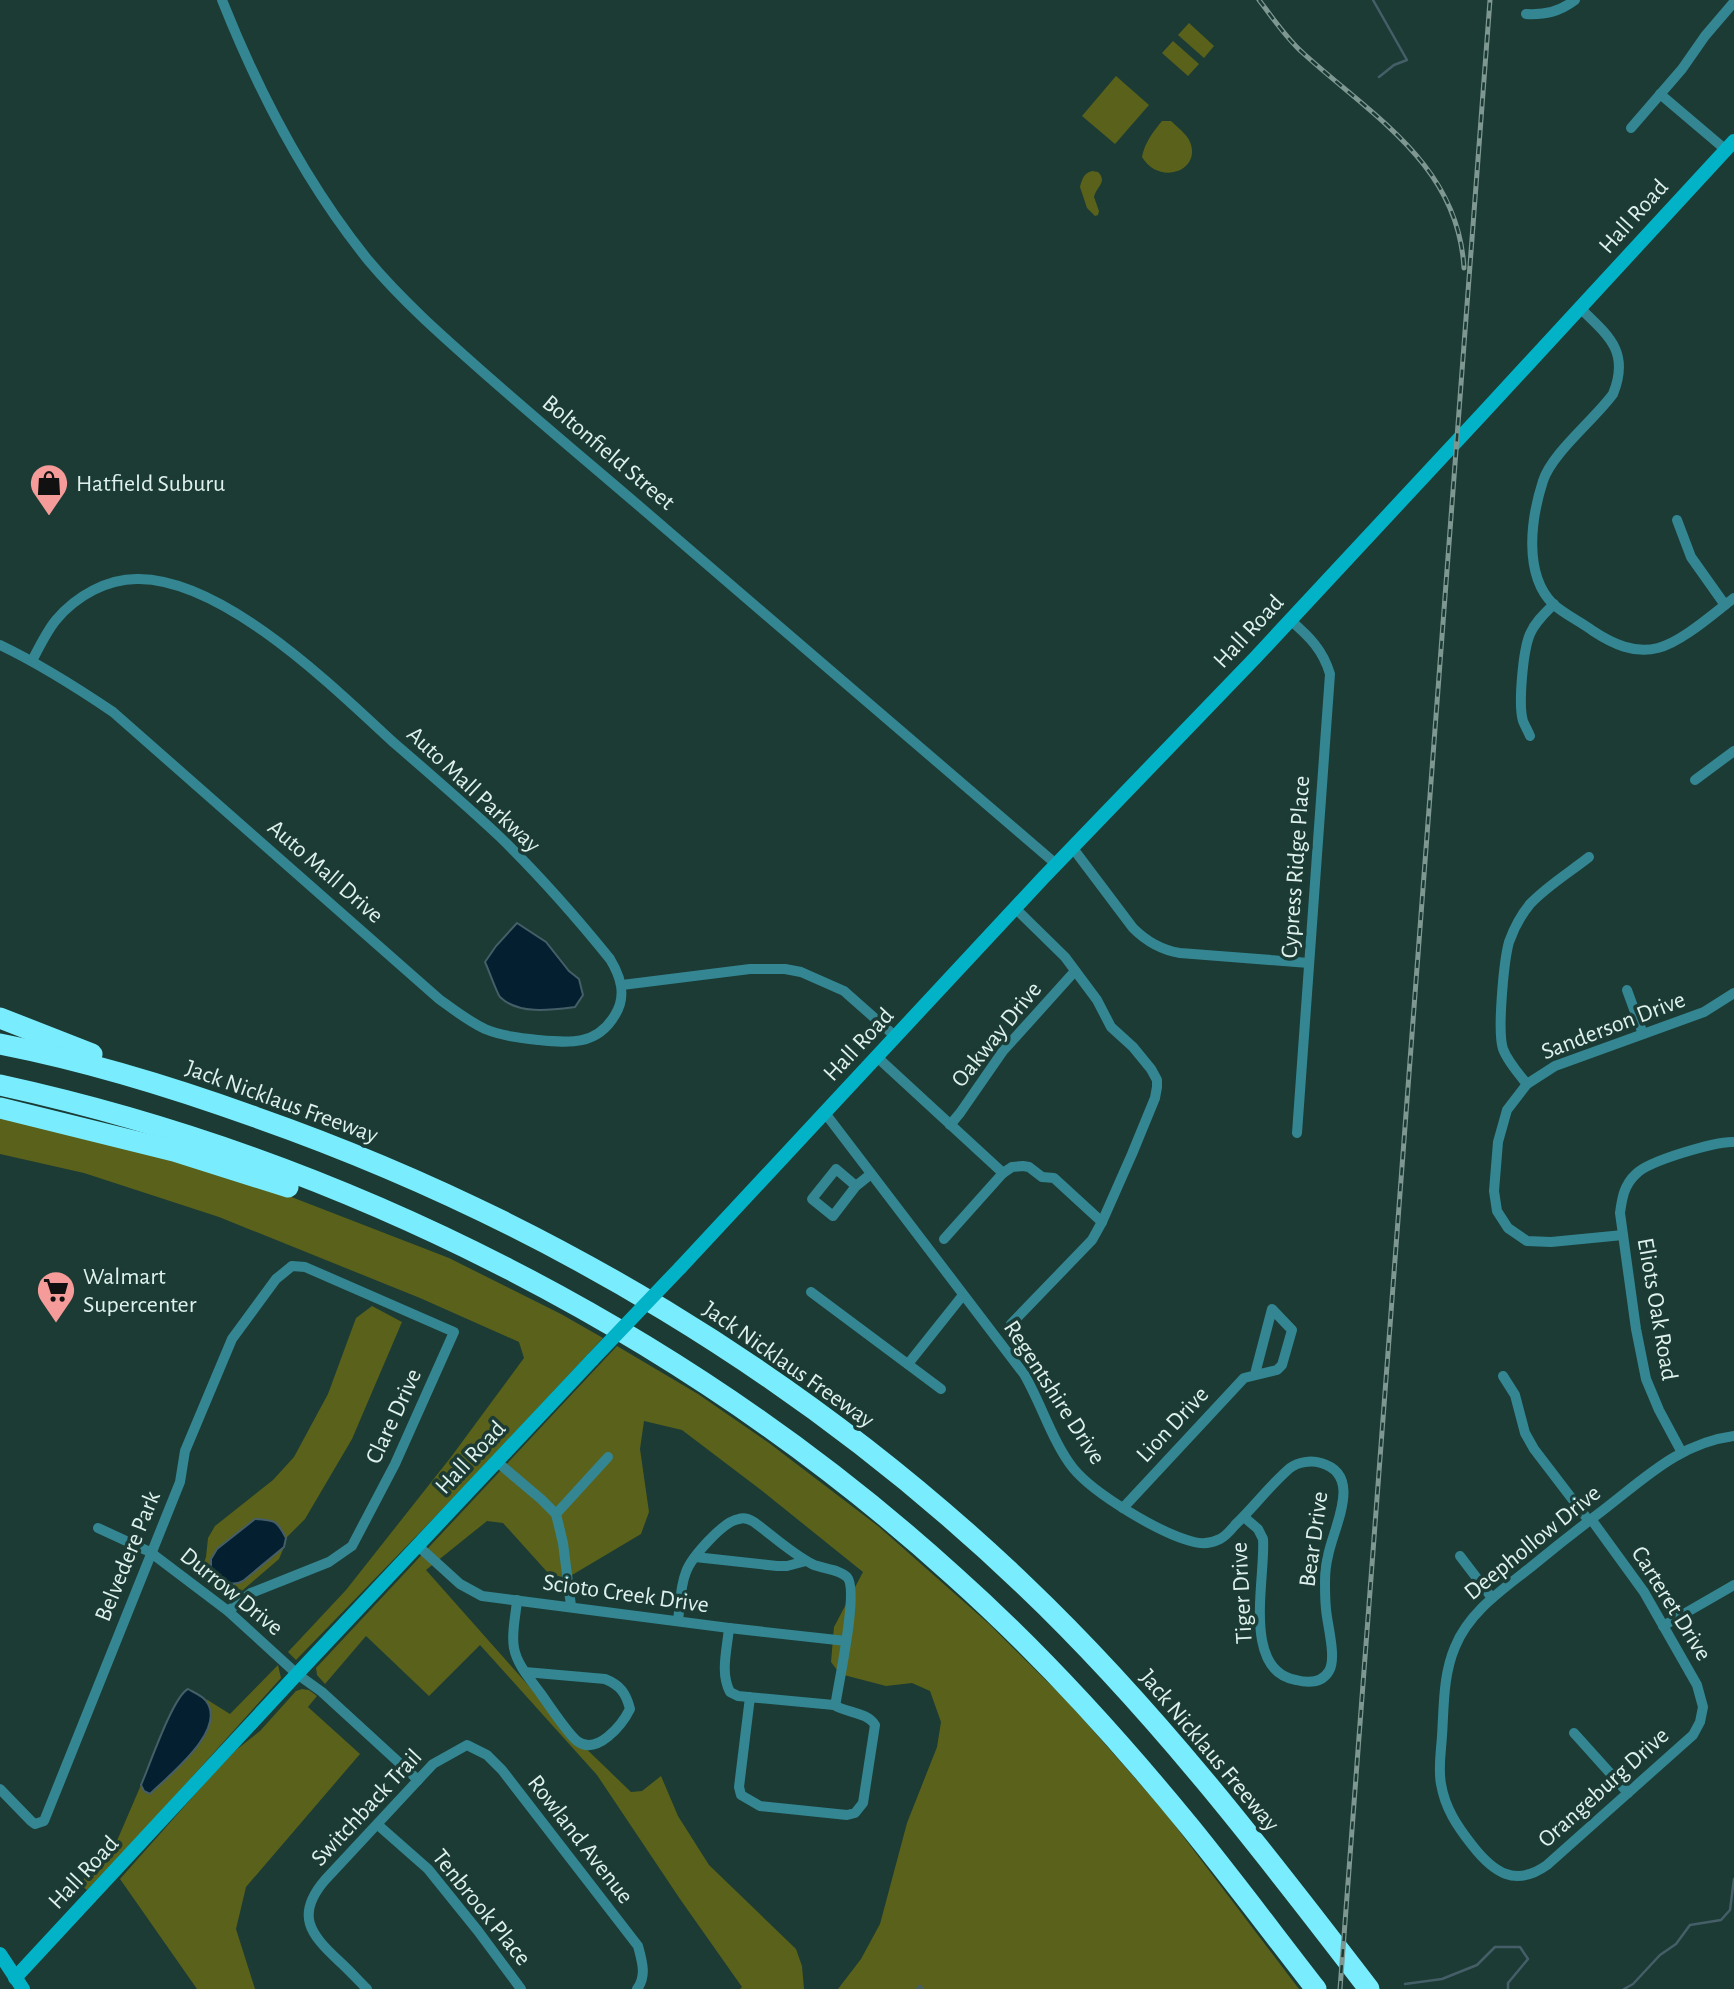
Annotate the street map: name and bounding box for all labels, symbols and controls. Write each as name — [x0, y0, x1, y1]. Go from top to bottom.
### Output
street label: Hall Road — [1595, 175, 1673, 258]
street label: Boltonfield Street — [538, 391, 679, 515]
shop icon: Hatfield Suburu — [28, 462, 70, 517]
place label: Hatfield Suburu — [76, 472, 225, 496]
street label: Hall Road — [1209, 590, 1288, 673]
street label: Auto Mall Parkway — [402, 722, 545, 857]
street label: Cypress Ridge Place — [1278, 775, 1314, 959]
street label: Auto Mall Drive — [263, 815, 388, 928]
street label: Oakway Drive — [947, 977, 1046, 1092]
street label: Sanderson Drive — [1538, 987, 1689, 1064]
street label: Hall Road — [819, 1003, 898, 1086]
street label: Jack Nicklaus Freeway — [182, 1056, 381, 1148]
street label: Eliots Oak Road — [1633, 1236, 1681, 1382]
place label: Walmart Supercenter — [83, 1265, 197, 1317]
supermarket icon: Walmart Supercenter — [35, 1269, 77, 1324]
street label: Jack Nicklaus Freeway — [698, 1297, 878, 1433]
street label: Regentshire Drive — [999, 1316, 1109, 1469]
street label: Clare Drive — [361, 1365, 426, 1468]
street label: Lion Drive — [1132, 1382, 1213, 1467]
street label: Hall Road — [431, 1416, 510, 1499]
street label: Deephollow Drive — [1460, 1481, 1605, 1605]
street label: Belvedere Park — [91, 1488, 165, 1625]
street label: Bear Drive — [1295, 1490, 1333, 1588]
street label: Tiger Drive — [1227, 1541, 1257, 1644]
street label: Carteret Drive — [1627, 1542, 1716, 1665]
street label: Durrow Drive — [175, 1543, 287, 1640]
street label: Scioto Creek Drive — [541, 1570, 710, 1618]
street label: Jack Nicklaus Freeway — [1135, 1665, 1284, 1836]
street label: Orangeburg Drive — [1534, 1723, 1674, 1852]
street label: Switchback Trail — [307, 1745, 427, 1871]
street label: Rowland Avenue — [523, 1771, 638, 1908]
street label: Hall Road — [44, 1831, 123, 1914]
street label: Tenbrook Place — [427, 1845, 535, 1970]

